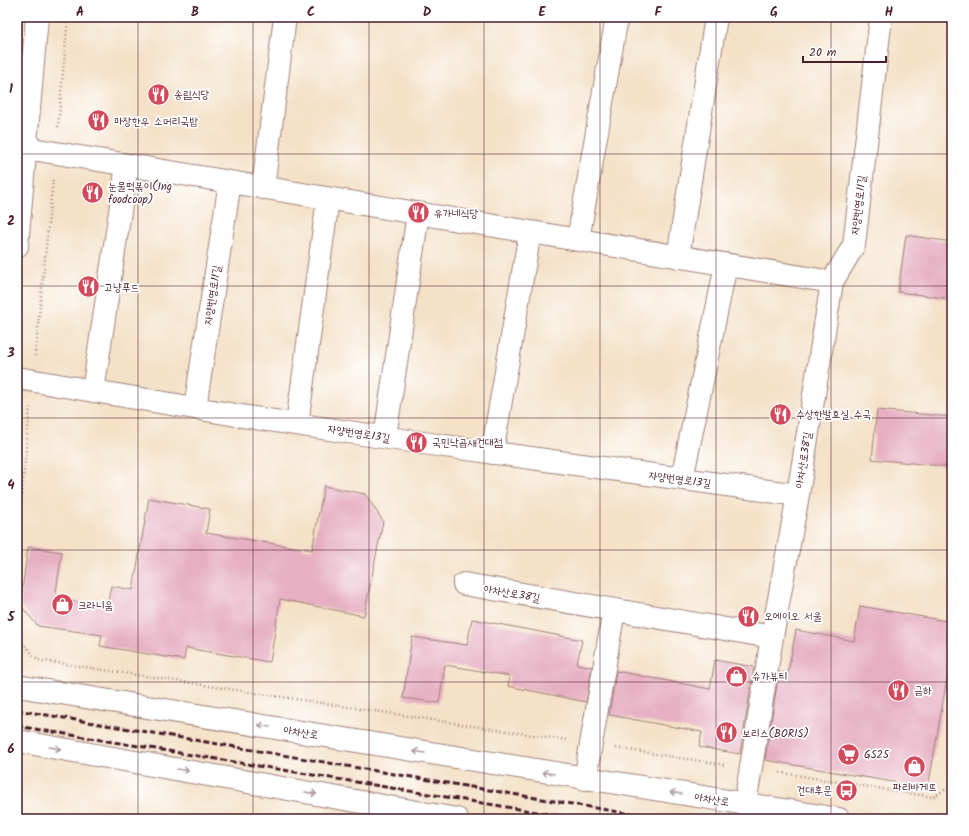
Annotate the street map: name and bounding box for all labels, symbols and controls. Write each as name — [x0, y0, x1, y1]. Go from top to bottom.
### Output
text: A — [76, 2, 84, 23]
text: B — [191, 2, 199, 23]
text: C — [307, 2, 315, 23]
text: D — [423, 2, 432, 23]
text: E — [538, 2, 546, 23]
text: F — [654, 2, 662, 23]
text: G — [770, 2, 778, 23]
text: H — [885, 2, 894, 23]
scale bar — [803, 38, 886, 64]
text: 20 m — [809, 43, 837, 62]
text: 1 — [9, 79, 13, 100]
restaurant icon: 송림식당 — [146, 81, 172, 107]
place label: 송림식당 — [174, 86, 210, 104]
restaurant icon: 마장한우 소머리국밥 — [85, 108, 111, 134]
place label: 마장한우 소머리국밥 — [114, 113, 198, 131]
street label: 자양번영로11길 — [846, 174, 872, 236]
place label: 눈물떡볶이(Ing foodcoop) — [108, 178, 172, 209]
restaurant icon: 눈물떡볶이(Ing foodcoop) — [80, 179, 106, 205]
restaurant icon: 유가네식당 — [405, 200, 431, 226]
place label: 유가네식당 — [434, 205, 478, 223]
text: 2 — [7, 211, 15, 232]
street label: 자양번영로11길 — [199, 264, 227, 326]
restaurant icon: 고냥푸드 — [75, 274, 101, 300]
place label: 고냥푸드 — [104, 279, 140, 297]
text: 3 — [6, 343, 15, 364]
restaurant icon: 수상한발효실 수국 — [767, 401, 793, 427]
place label: 수상한발효실 수국 — [796, 406, 871, 424]
street label: 자양번영로13길 — [326, 420, 391, 448]
restaurant icon: 국민낙곱새건대점 — [403, 429, 429, 455]
street label: 아차산로38길 — [791, 430, 817, 490]
place label: 국민낙곱새건대점 — [432, 434, 503, 452]
street label: 자양번영로13길 — [647, 467, 712, 493]
text: 4 — [7, 475, 15, 496]
street label: 아차산로38길 — [482, 580, 542, 608]
shop icon: 크라니움 — [50, 592, 76, 618]
place label: 크라니움 — [78, 597, 114, 615]
restaurant icon: 오에이오 서울 — [736, 603, 762, 629]
text: 5 — [7, 607, 16, 628]
place label: 오에이오 서울 — [764, 608, 822, 626]
shop icon: 슈가뷰티 — [724, 663, 750, 689]
place label: 슈가뷰티 — [752, 668, 787, 686]
restaurant icon: 금하 — [886, 677, 912, 703]
place label: 금하 — [914, 682, 932, 700]
restaurant icon: 보리스(BORIS) — [713, 720, 739, 746]
street label: 아차산로 — [282, 721, 320, 745]
one-way arrow — [257, 722, 270, 730]
place label: 보리스(BORIS) — [742, 725, 809, 743]
text: 6 — [7, 739, 15, 760]
supermarket icon: GS25 — [835, 741, 861, 767]
one-way arrow — [49, 744, 62, 752]
place label: GS25 — [864, 746, 890, 764]
one-way arrow — [413, 748, 426, 756]
shop icon: 파리바게뜨 — [902, 754, 928, 780]
one-way arrow — [177, 767, 190, 775]
one-way arrow — [542, 769, 555, 777]
bus stop icon: 건대후문 — [834, 777, 860, 803]
place label: 파리바게뜨 — [893, 779, 937, 797]
place label: 건대후문 — [797, 782, 832, 800]
street label: 아차산로 — [693, 788, 731, 812]
one-way arrow — [304, 789, 317, 797]
one-way arrow — [670, 789, 683, 797]

